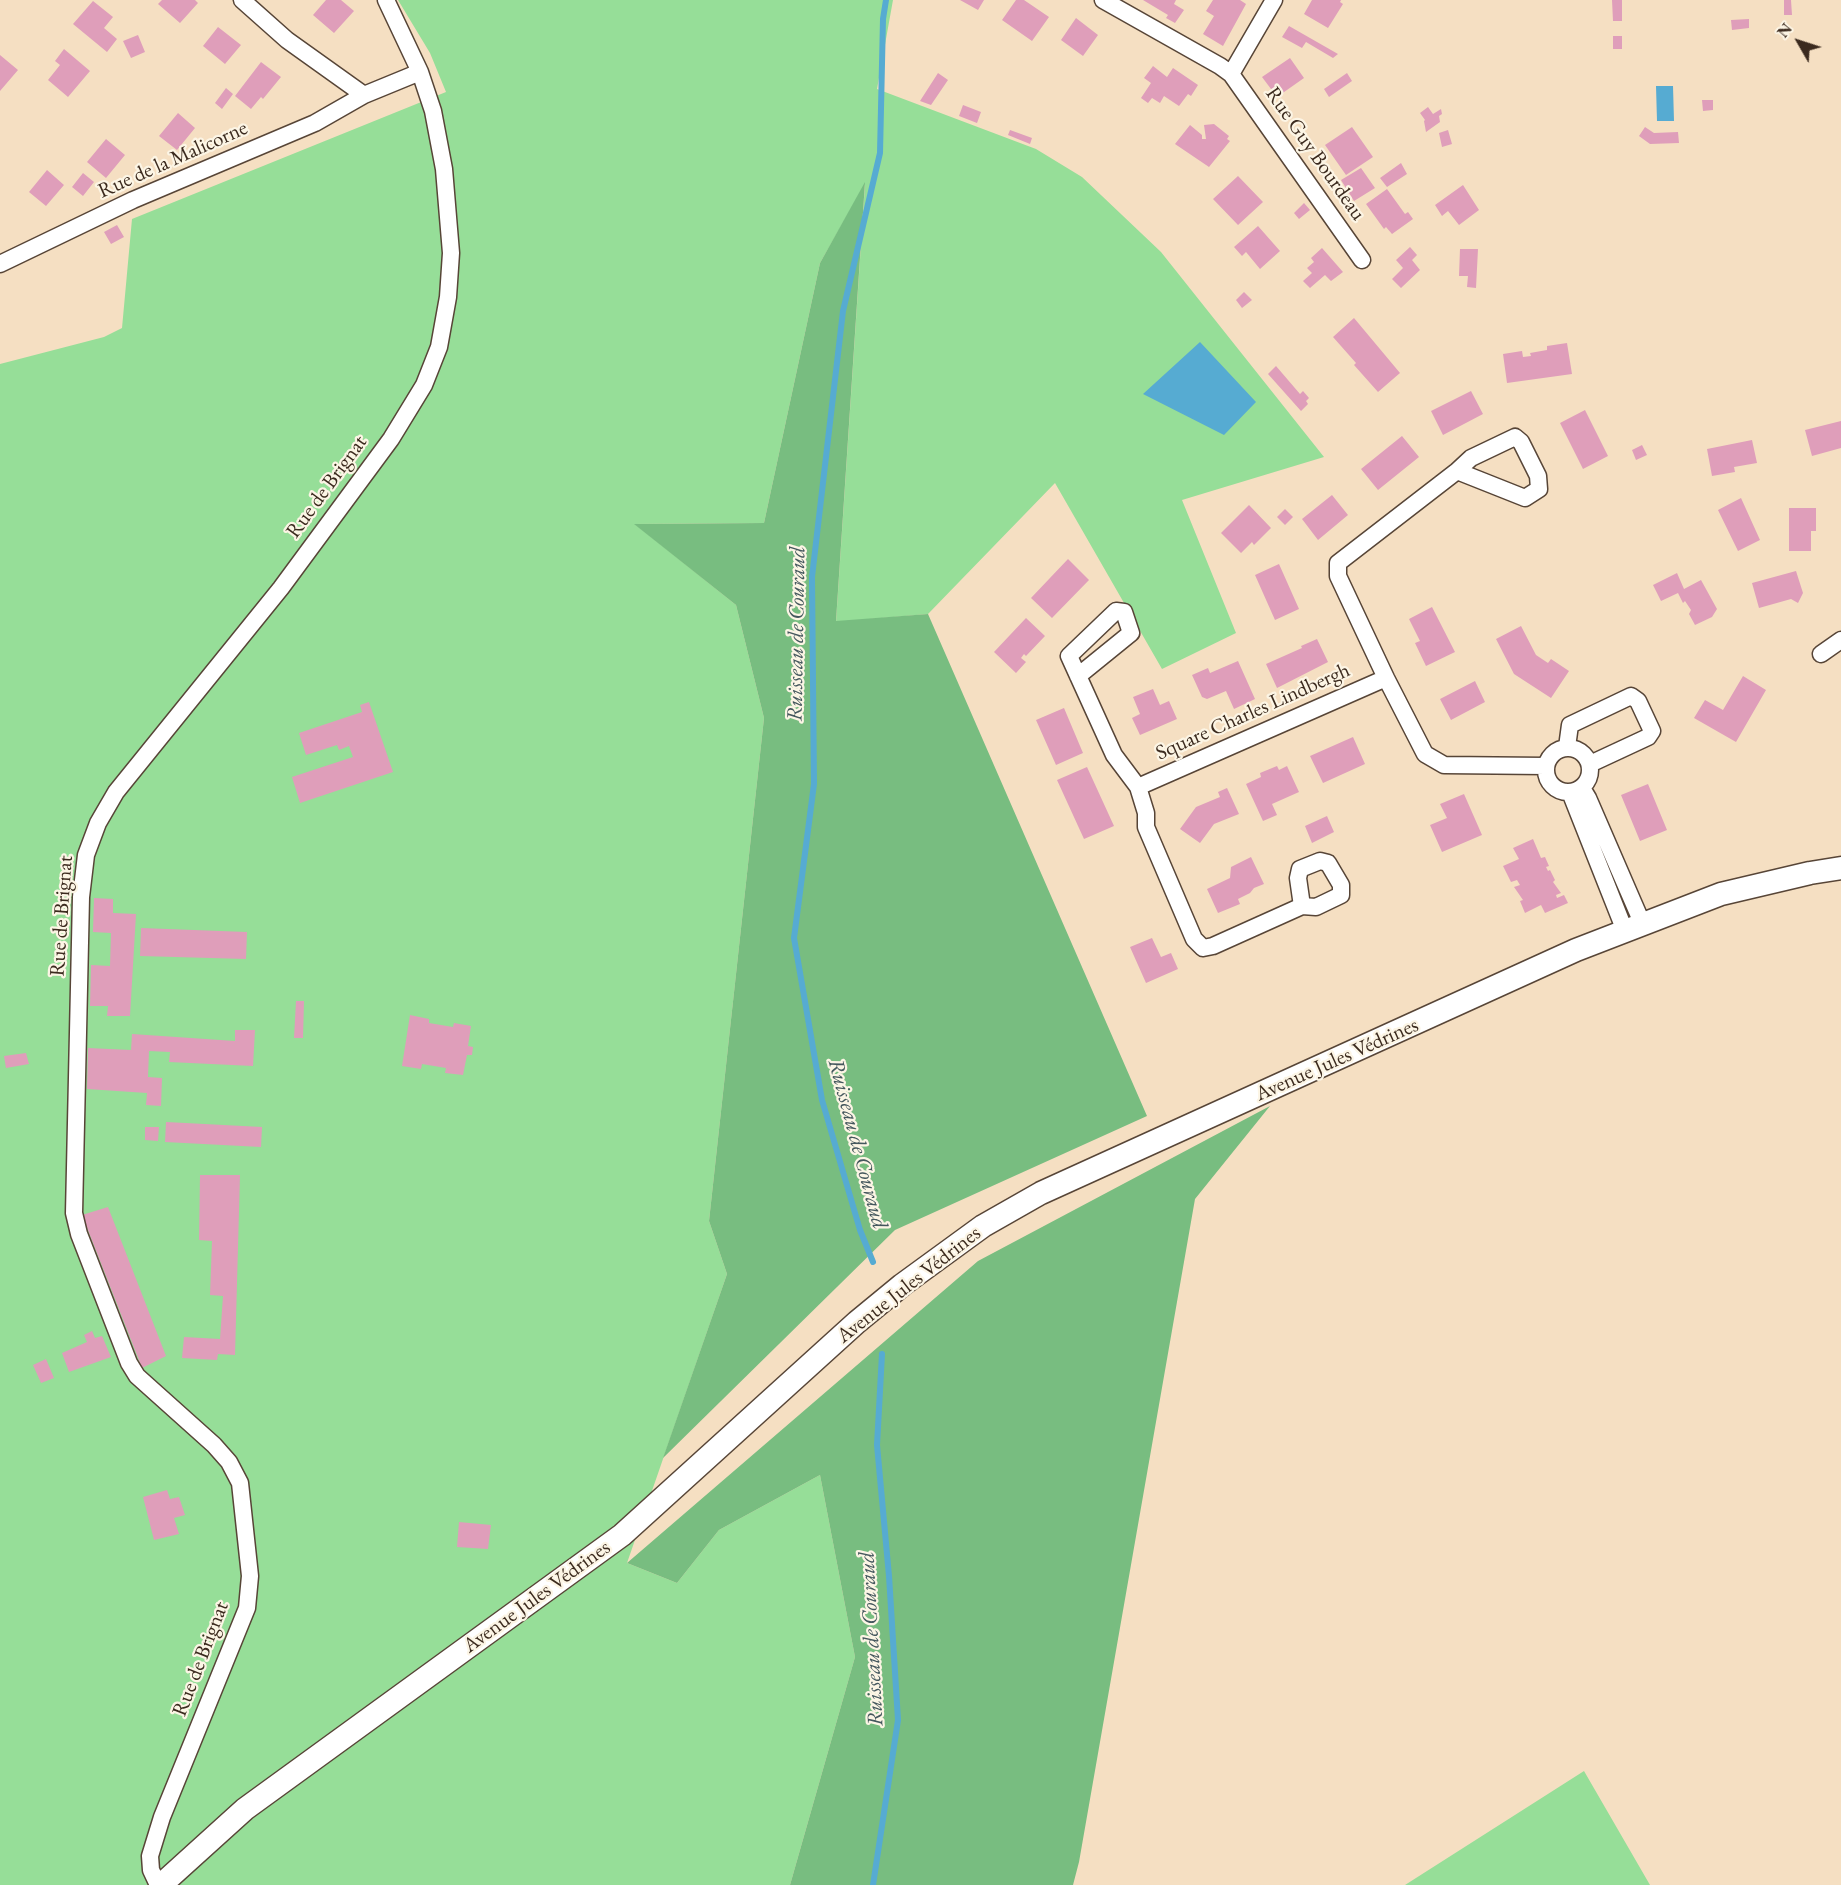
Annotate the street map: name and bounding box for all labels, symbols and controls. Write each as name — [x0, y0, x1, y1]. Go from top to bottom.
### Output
north arrow — [1769, 12, 1829, 72]
text: N — [1772, 19, 1797, 42]
street label: Rue Guy Bourdeau — [1260, 82, 1370, 226]
street label: Rue de la Malicorne — [94, 116, 252, 204]
street label: Rue de Brignat — [281, 431, 373, 543]
water label: Ruisseau de Couraud — [782, 546, 812, 722]
street label: Square Charles Lindbergh — [1152, 658, 1354, 766]
street label: Rue de Brignat — [45, 855, 79, 977]
street label: Avenue Jules Védrines — [1252, 1013, 1422, 1107]
water label: Ruisseau de Couraud — [822, 1056, 892, 1232]
street label: Avenue Jules Védrines — [832, 1221, 986, 1349]
street label: Avenue Jules Védrines — [459, 1535, 615, 1659]
water label: Ruisseau de Couraud — [854, 1551, 890, 1727]
street label: Rue de Brignat — [168, 1598, 234, 1720]

